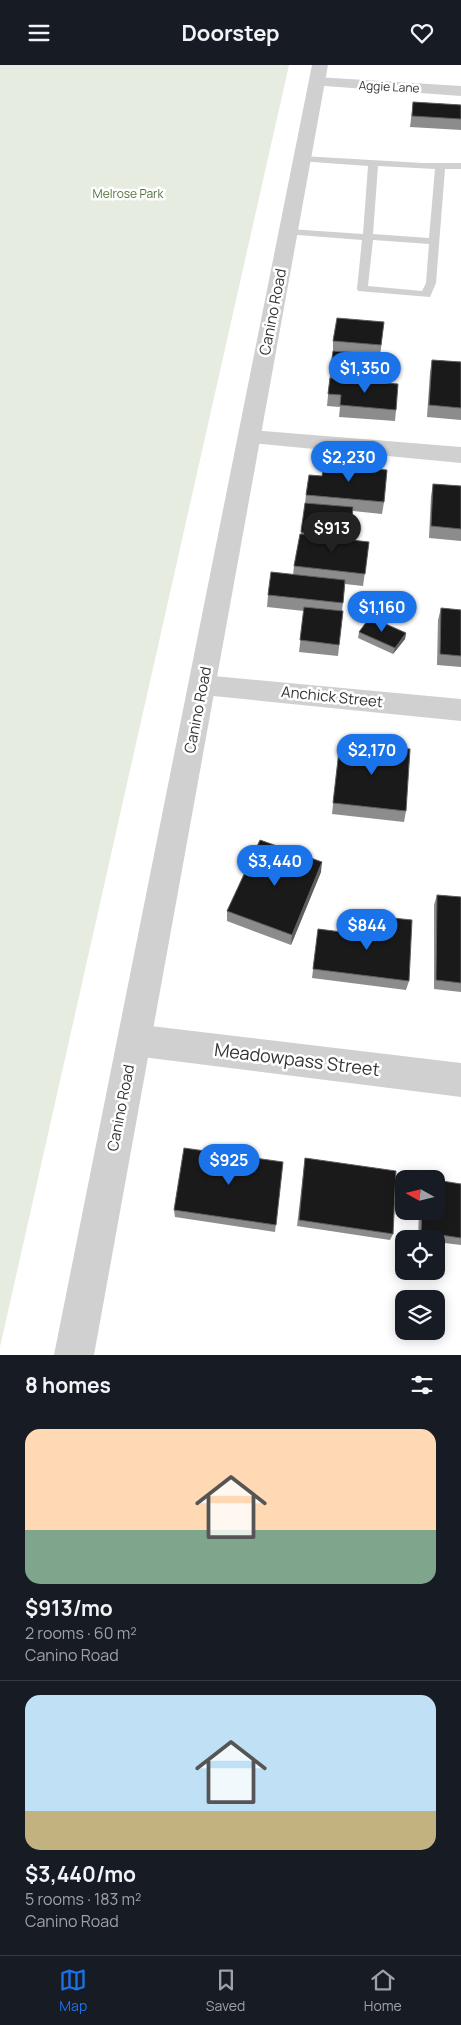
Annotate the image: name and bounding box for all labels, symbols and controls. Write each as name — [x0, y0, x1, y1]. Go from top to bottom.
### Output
text: Doorstep — [181, 18, 280, 48]
icon: menu — [25, 19, 53, 47]
icon: heart — [408, 19, 436, 47]
street label: Aggie Lane — [358, 76, 420, 97]
park label: Melrose Park — [93, 185, 164, 202]
street label: Canino Road — [254, 267, 291, 357]
pin: $1,350 — [324, 351, 406, 394]
text: $1,350 — [340, 357, 390, 379]
pin: $2,230 — [308, 441, 390, 483]
text: $2,230 — [322, 446, 376, 468]
pin: $913 — [302, 511, 362, 554]
text: $913 — [314, 517, 350, 539]
pin: $1,160 — [341, 591, 423, 633]
text: $1,160 — [359, 596, 405, 618]
street label: Canino Road — [179, 665, 216, 755]
street label: Anchick Street — [280, 681, 384, 712]
pin: $2,170 — [331, 733, 413, 776]
text: $2,170 — [348, 739, 396, 761]
pin: $3,440 — [234, 845, 316, 887]
text: $3,440 — [248, 850, 302, 872]
pin: $844 — [337, 909, 397, 951]
text: $844 — [347, 914, 387, 936]
street label: Meadowpass Street — [213, 1037, 381, 1081]
street label: Canino Road — [102, 1063, 139, 1153]
pin: $925 — [199, 1143, 259, 1186]
text: $925 — [210, 1149, 248, 1171]
north arrow — [395, 1170, 445, 1220]
map controls — [395, 1170, 445, 1340]
button: locate — [395, 1230, 445, 1280]
button: layers — [395, 1290, 445, 1340]
text: 8 homes — [25, 1371, 111, 1399]
icon: filters — [408, 1371, 436, 1399]
icon: home — [186, 1462, 276, 1552]
text: $913/mo — [25, 1594, 113, 1622]
text: 2 rooms · 60 m² — [25, 1622, 137, 1644]
text: Canino Road — [25, 1644, 119, 1666]
icon: home — [186, 1727, 276, 1817]
text: $3,440/mo — [25, 1860, 136, 1888]
text: 5 rooms · 183 m² — [25, 1888, 142, 1910]
text: Canino Road — [25, 1910, 119, 1932]
tab: Map — [59, 1966, 87, 2015]
tab: Saved — [206, 1966, 245, 2015]
tab: Home — [364, 1966, 402, 2015]

